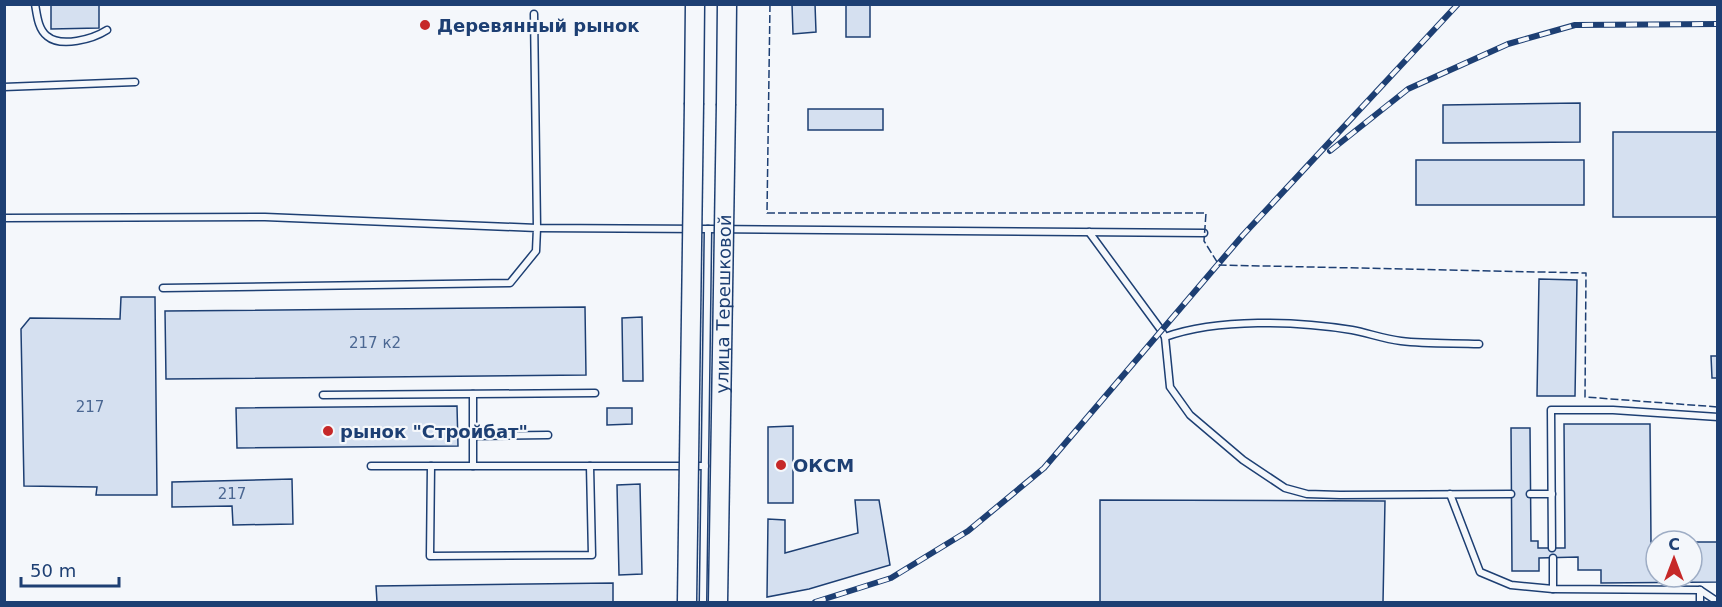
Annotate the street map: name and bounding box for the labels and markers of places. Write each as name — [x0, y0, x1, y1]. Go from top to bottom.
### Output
place label: Деревянный рынок — [437, 15, 640, 36]
marker: Деревянный рынок — [418, 18, 432, 32]
place label: рынок "Стройбат" — [340, 421, 528, 442]
marker: рынок "Стройбат" — [321, 424, 335, 438]
place label: ОКСМ — [793, 455, 854, 476]
marker: ОКСМ — [774, 458, 788, 472]

